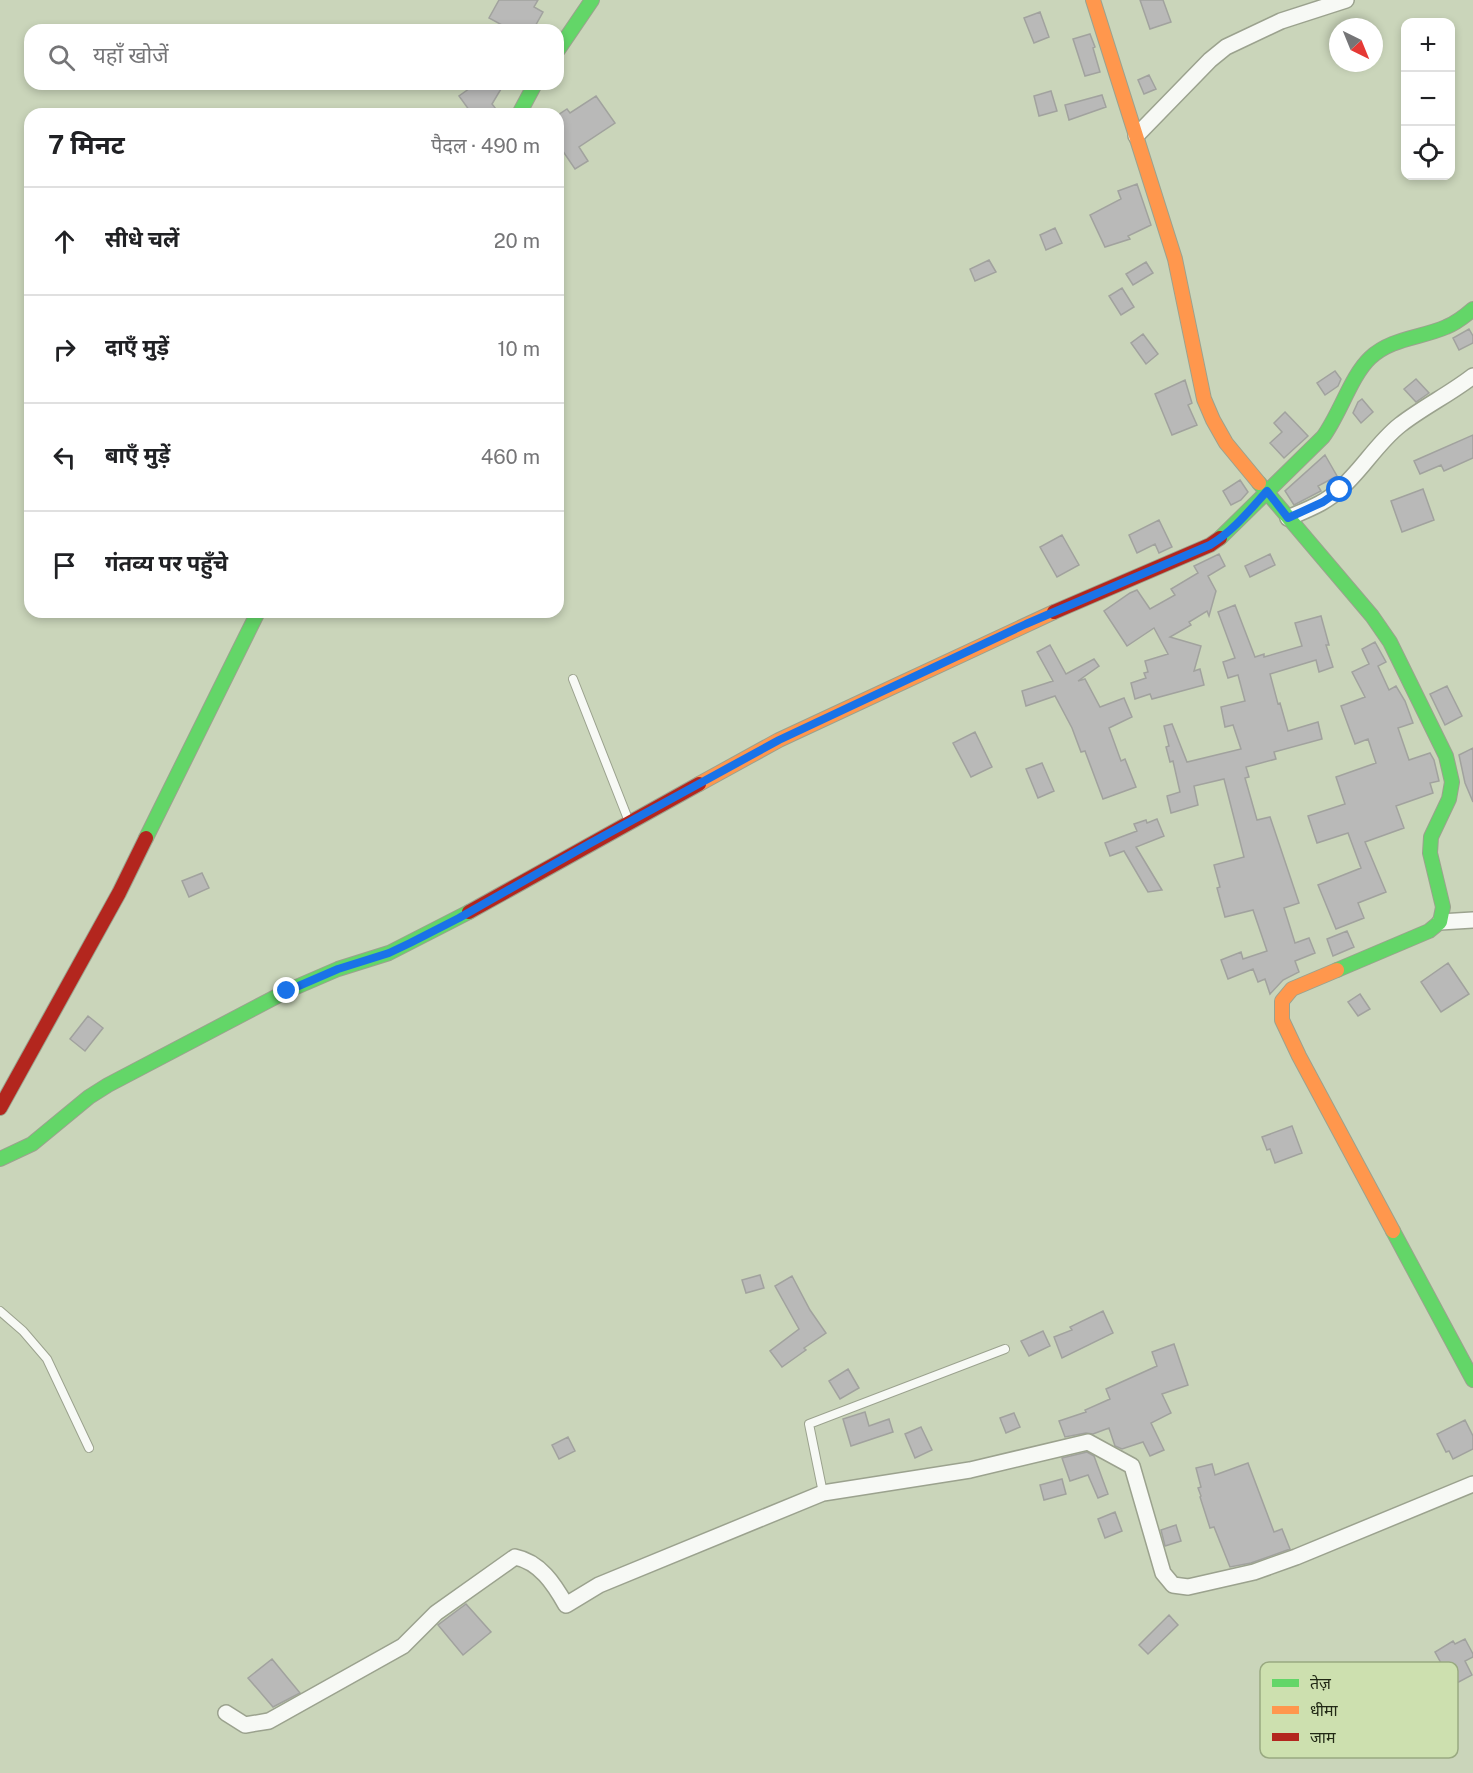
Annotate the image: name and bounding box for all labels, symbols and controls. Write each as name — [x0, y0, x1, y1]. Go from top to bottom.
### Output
north arrow — [1329, 18, 1383, 72]
map controls — [1401, 18, 1455, 180]
button: + — [1401, 18, 1455, 72]
search box — [24, 24, 564, 90]
icon: search — [45, 41, 78, 74]
text: यहाँ खोजें — [93, 42, 169, 68]
button: − — [1401, 72, 1455, 126]
button: locate — [1401, 126, 1455, 180]
text: 7 मिनट — [48, 129, 125, 160]
text: पैदल · 490 m — [431, 134, 540, 158]
icon: ahead — [48, 225, 81, 258]
text: सीधे चलें — [105, 226, 179, 252]
text: 20 m — [494, 229, 540, 253]
icon: right — [48, 333, 81, 366]
text: दाएँ मुड़ें — [105, 334, 169, 360]
text: 10 m — [497, 337, 540, 361]
icon: left — [48, 441, 81, 474]
text: बाएँ मुड़ें — [105, 442, 170, 468]
text: 460 m — [481, 445, 540, 469]
route start — [1326, 476, 1352, 502]
icon: arrive — [48, 549, 81, 582]
text: गंतव्य पर पहुँचे — [105, 550, 228, 576]
route end — [273, 977, 299, 1003]
legend — [1260, 1662, 1458, 1758]
text: तेज़ — [1310, 1674, 1332, 1693]
text: धीमा — [1310, 1701, 1339, 1720]
text: जाम — [1310, 1728, 1336, 1747]

